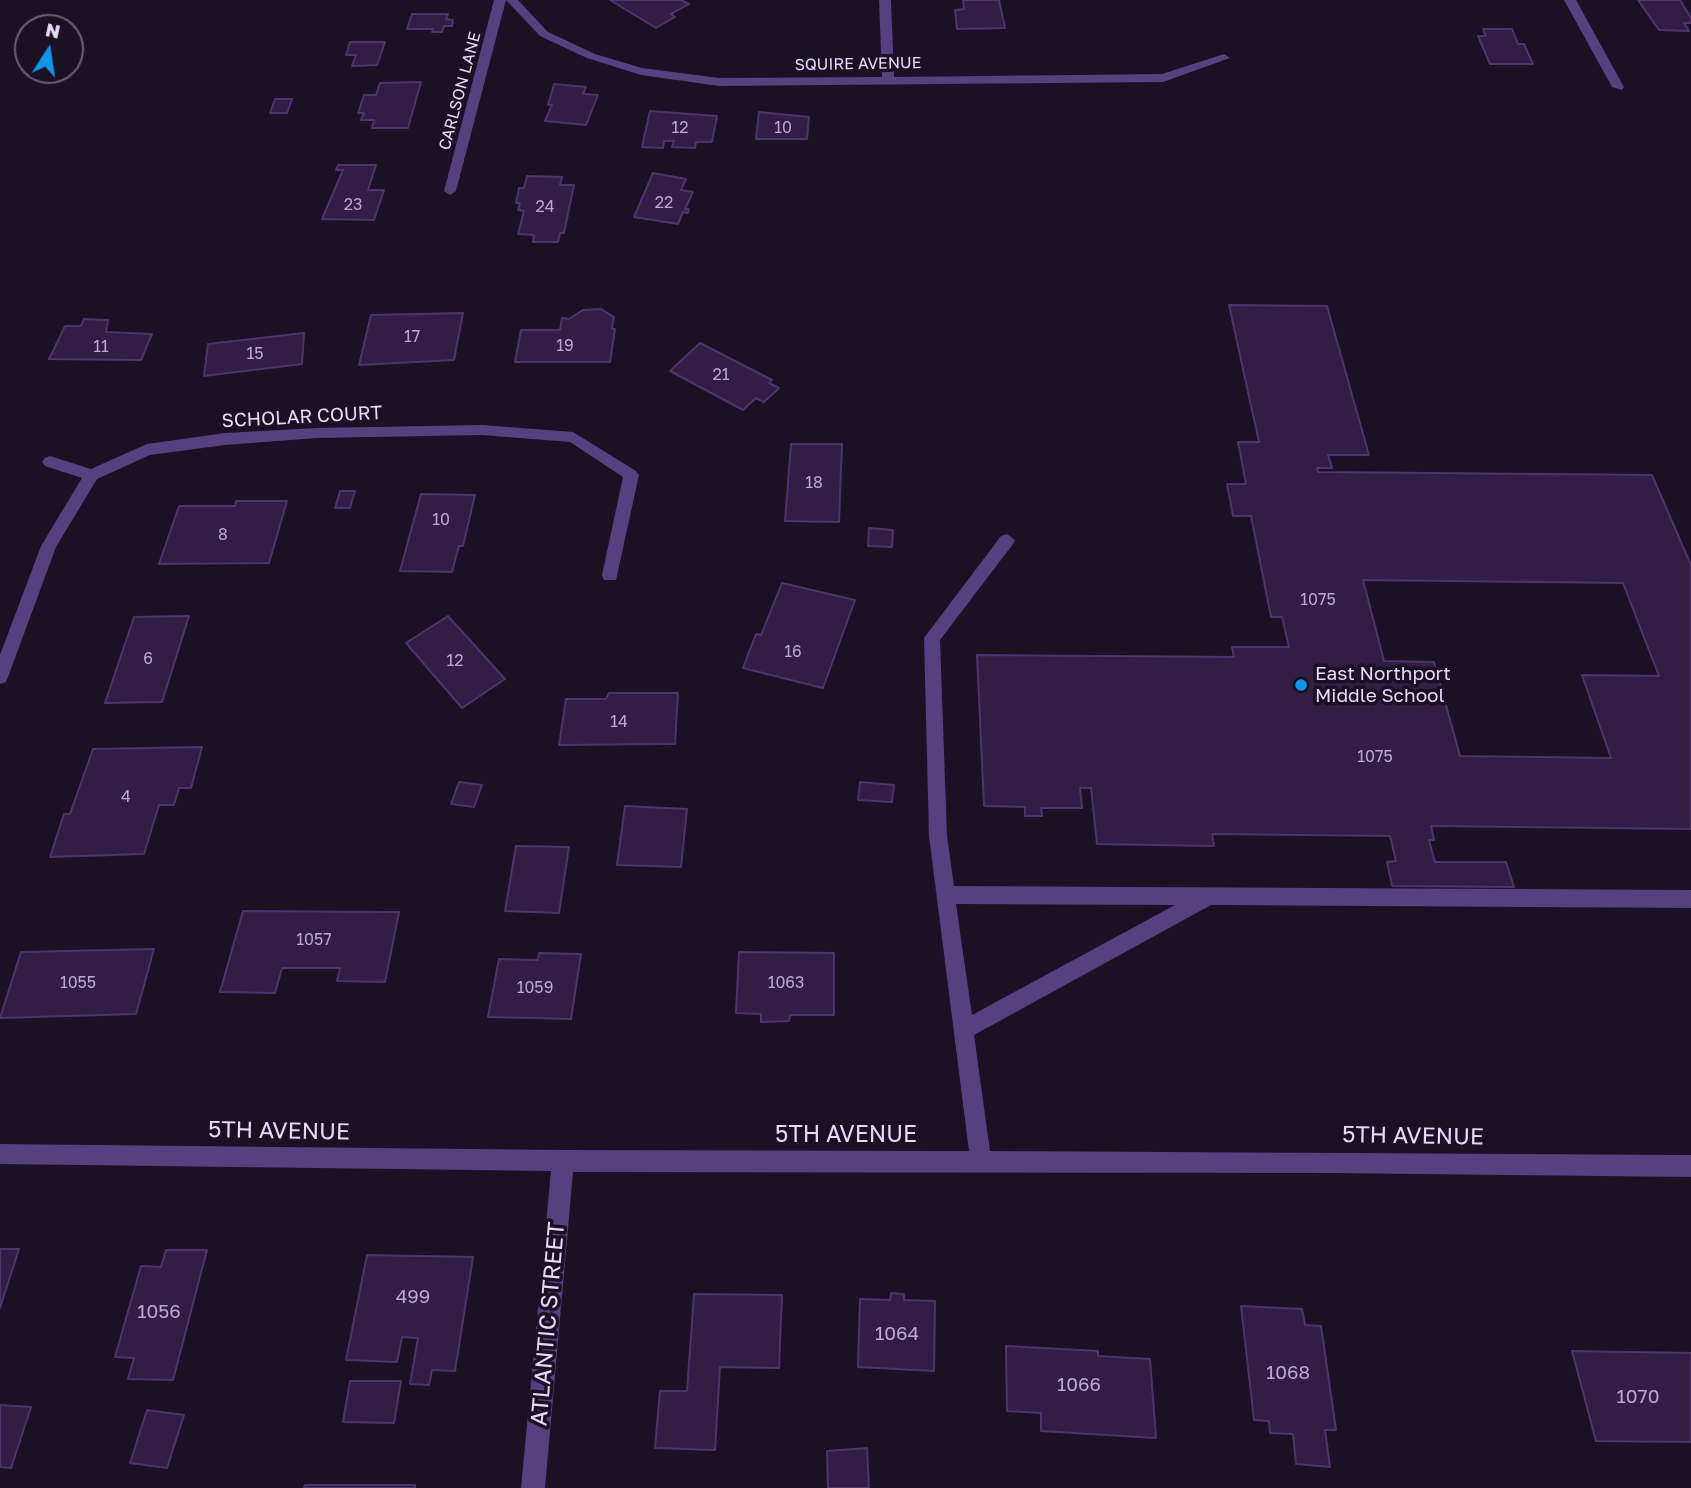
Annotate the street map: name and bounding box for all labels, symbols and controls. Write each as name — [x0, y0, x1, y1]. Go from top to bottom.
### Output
north arrow — [14, 14, 84, 84]
text: N — [44, 17, 63, 43]
street label: CARLSON LANE — [435, 30, 485, 152]
street label: SQUIRE AVENUE — [794, 53, 922, 75]
house number: 12 — [671, 118, 689, 138]
house number: 10 — [774, 118, 792, 138]
house number: 22 — [655, 193, 673, 213]
house number: 23 — [344, 195, 362, 215]
house number: 24 — [535, 197, 555, 217]
house number: 17 — [404, 327, 420, 347]
house number: 19 — [556, 336, 574, 356]
house number: 11 — [93, 337, 109, 357]
house number: 15 — [246, 344, 264, 364]
house number: 21 — [712, 365, 730, 385]
street label: SCHOLAR COURT — [221, 401, 383, 433]
house number: 18 — [805, 473, 823, 493]
house number: 10 — [432, 510, 450, 530]
house number: 8 — [218, 525, 228, 545]
house number: 1075 — [1300, 590, 1336, 610]
house number: 16 — [784, 642, 802, 662]
house number: 6 — [143, 649, 153, 669]
house number: 12 — [446, 651, 464, 671]
place label: East Northport Middle School — [1315, 663, 1451, 707]
marker: East Northport Middle School — [1293, 677, 1309, 693]
house number: 14 — [610, 712, 628, 732]
house number: 1075 — [1357, 747, 1393, 767]
house number: 4 — [121, 787, 131, 807]
house number: 1057 — [296, 930, 332, 950]
house number: 1055 — [60, 973, 96, 993]
house number: 1063 — [768, 973, 804, 993]
house number: 1059 — [517, 978, 553, 998]
street label: 5TH AVENUE — [208, 1116, 350, 1146]
street label: 5TH AVENUE — [775, 1121, 917, 1149]
street label: 5TH AVENUE — [1342, 1121, 1484, 1151]
street label: ATLANTIC STREET — [525, 1221, 571, 1427]
house number: 499 — [396, 1286, 430, 1308]
house number: 1056 — [137, 1301, 181, 1323]
house number: 1064 — [875, 1323, 919, 1345]
house number: 1068 — [1266, 1362, 1310, 1384]
house number: 1066 — [1057, 1374, 1101, 1396]
house number: 1070 — [1617, 1386, 1659, 1408]

